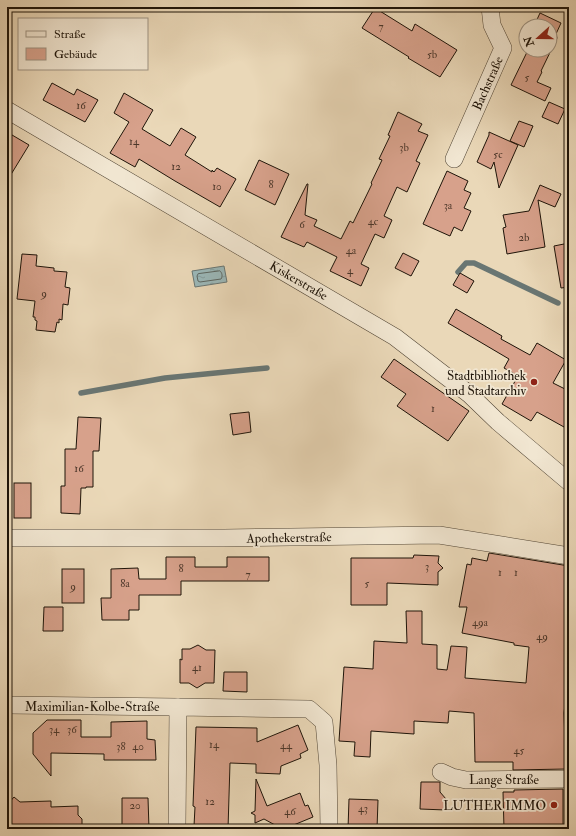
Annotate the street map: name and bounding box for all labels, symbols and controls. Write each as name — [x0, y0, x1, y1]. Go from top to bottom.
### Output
legend — [18, 18, 148, 70]
north arrow — [518, 18, 558, 58]
house number: 7 — [378, 20, 384, 33]
text: Straße — [54, 27, 85, 42]
text: N — [521, 33, 537, 49]
text: Gebäude — [54, 47, 97, 62]
house number: 5b — [427, 48, 438, 61]
street label: Bachstraße — [469, 53, 507, 113]
house number: 5 — [525, 71, 530, 84]
house number: 16 — [76, 99, 87, 112]
house number: 14 — [129, 135, 140, 148]
house number: 3b — [399, 141, 409, 154]
house number: 5c — [493, 148, 503, 161]
house number: 12 — [171, 160, 181, 173]
house number: 8 — [268, 178, 274, 191]
house number: 10 — [212, 180, 222, 193]
house number: 3a — [444, 199, 453, 212]
house number: 4c — [368, 215, 379, 228]
house number: 6 — [299, 218, 306, 231]
house number: 2b — [519, 231, 530, 244]
house number: 4a — [346, 244, 357, 257]
street label: Kiskerstraße — [267, 258, 331, 304]
house number: 4 — [347, 264, 354, 277]
house number: 9 — [40, 287, 47, 300]
place label: Stadtbibliothek und Stadtarchiv — [445, 368, 527, 399]
marker: Stadtbibliothek und Stadtarchiv — [529, 377, 539, 387]
house number: 1 — [431, 402, 435, 415]
house number: 16 — [74, 462, 85, 475]
street label: Apothekerstraße — [245, 529, 332, 548]
house number: 3 — [425, 560, 429, 573]
house number: 8 — [178, 562, 184, 575]
house number: 1 — [498, 566, 502, 579]
house number: 1 — [514, 566, 518, 579]
house number: 7 — [245, 568, 251, 581]
house number: 8a — [120, 577, 130, 590]
house number: 5 — [365, 577, 370, 590]
house number: 9 — [69, 580, 76, 593]
house number: 49a — [472, 616, 489, 629]
house number: 49 — [536, 630, 548, 643]
house number: 41 — [192, 661, 202, 674]
street label: Maximilian-Kolbe-Straße — [25, 699, 160, 715]
house number: 34 — [49, 723, 60, 736]
house number: 36 — [67, 723, 78, 736]
house number: 14 — [209, 738, 220, 751]
house number: 44 — [280, 739, 293, 752]
house number: 38 — [116, 740, 126, 753]
house number: 40 — [132, 740, 144, 753]
house number: 45 — [514, 744, 525, 757]
street label: Lange Straße — [469, 772, 540, 788]
house number: 12 — [205, 795, 215, 808]
place label: LUTHER IMMO — [443, 798, 546, 814]
house number: 20 — [129, 799, 141, 812]
marker: LUTHER IMMO — [549, 800, 559, 810]
house number: 43 — [358, 802, 368, 815]
house number: 46 — [284, 805, 297, 818]

